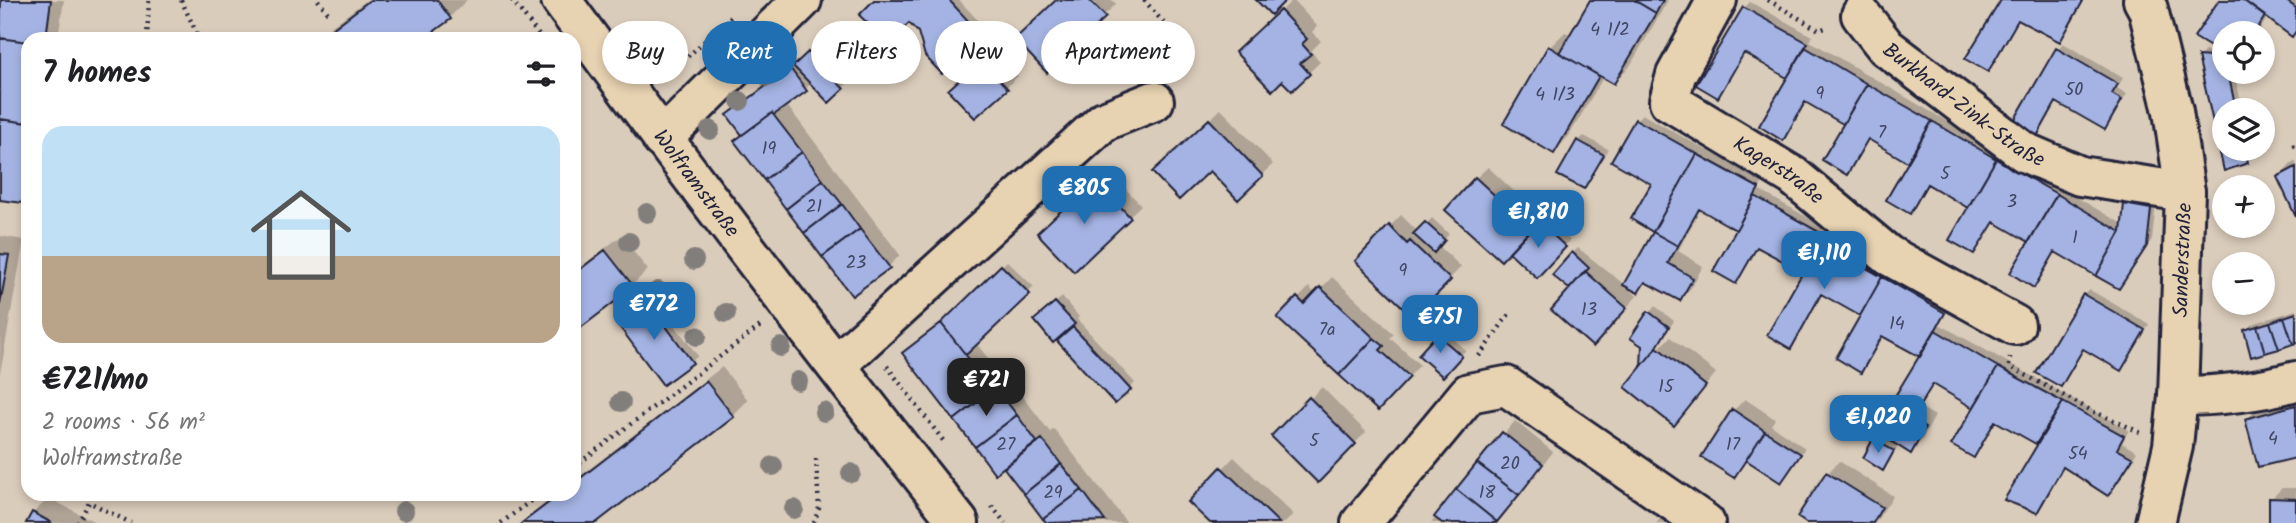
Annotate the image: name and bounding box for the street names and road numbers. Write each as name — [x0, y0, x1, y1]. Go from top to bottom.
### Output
street label: Burkhard-Zink-Straße — [1875, 35, 2050, 177]
street label: Wolframstraße — [644, 123, 748, 246]
street label: Kagerstraße — [1726, 128, 1831, 214]
street label: Sanderstraße — [2165, 202, 2202, 318]

